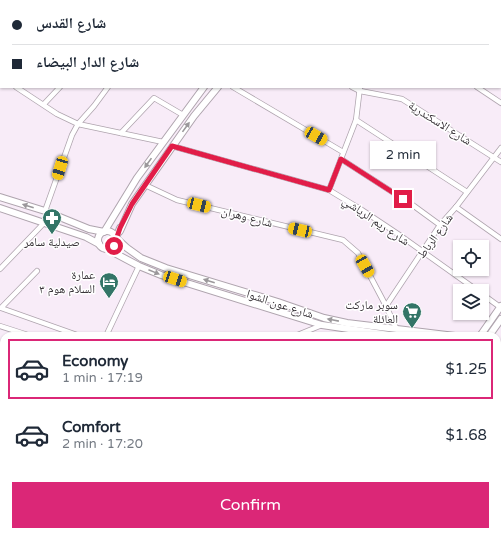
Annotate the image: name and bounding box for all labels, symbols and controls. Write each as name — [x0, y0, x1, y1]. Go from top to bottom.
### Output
text: شارع القدس — [36, 14, 106, 32]
text: شارع الدار البيضاء — [36, 53, 139, 71]
street label: شارع الاسكندرية — [405, 98, 474, 149]
one-way arrow — [182, 122, 190, 132]
car — [303, 125, 329, 147]
callout: 2 min — [370, 141, 436, 169]
text: 2 min — [386, 147, 420, 163]
car — [51, 155, 69, 181]
one-way arrow — [144, 158, 152, 169]
route end — [394, 190, 412, 208]
street label: شارع ريم الرياشي — [338, 193, 412, 251]
car — [186, 196, 212, 214]
one-way arrow — [22, 203, 34, 209]
street label: شارع وهران — [220, 204, 274, 231]
pharmacy icon: صيدلية سامر — [41, 207, 63, 235]
street label: شارع الرباط — [414, 211, 457, 262]
car — [287, 221, 313, 239]
place label: صيدلية سامر — [23, 235, 80, 249]
route start — [105, 237, 123, 255]
map controls — [453, 240, 489, 320]
button: locate — [453, 240, 489, 276]
car — [354, 253, 376, 279]
place label: عمارة السلام هوم ٣ — [39, 268, 95, 297]
one-way arrow — [149, 269, 160, 275]
car — [162, 270, 188, 288]
hotel icon: عمارة السلام هوم ٣ — [98, 271, 120, 299]
one-way arrow — [202, 278, 214, 284]
button: layers — [453, 284, 489, 320]
street label: شارع عون الشوا — [244, 287, 315, 322]
place label: سوبر ماركت العائلة — [345, 298, 398, 326]
supermarket icon: سوبر ماركت العائلة — [401, 301, 423, 329]
one-way arrow — [327, 316, 339, 322]
icon: car — [14, 351, 50, 387]
text: Economy — [62, 352, 128, 370]
text: $1.25 — [446, 360, 487, 378]
text: 1 min · 17:19 — [62, 370, 143, 386]
icon: car — [14, 417, 50, 453]
text: Comfort — [62, 418, 121, 436]
text: $1.68 — [446, 426, 487, 444]
text: 2 min · 17:20 — [62, 436, 143, 452]
button: Confirm — [12, 482, 489, 528]

